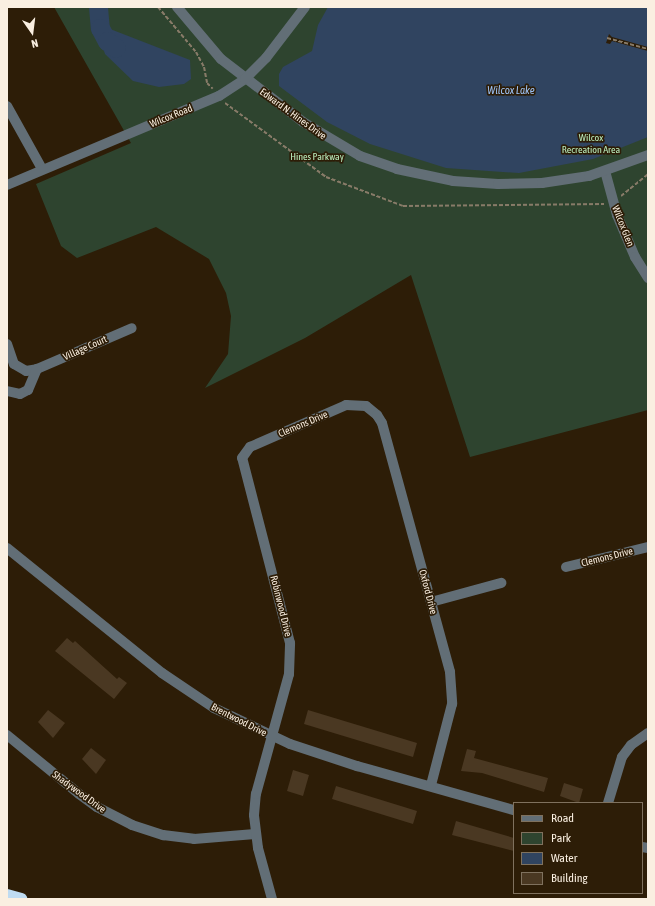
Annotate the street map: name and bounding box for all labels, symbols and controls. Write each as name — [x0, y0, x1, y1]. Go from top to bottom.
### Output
north arrow — [12, 12, 52, 52]
text: N — [30, 37, 40, 50]
water label: Wilcox Lake — [487, 83, 535, 97]
street label: Edward N. Hines Drive — [257, 86, 329, 142]
street label: Wilcox Road — [148, 102, 194, 130]
park label: Wilcox Recreation Area — [562, 131, 620, 154]
park label: Hines Parkway — [290, 151, 344, 163]
street label: Wilcox Glen — [609, 204, 637, 248]
street label: Village Court — [61, 333, 109, 363]
street label: Clemons Drive — [276, 408, 330, 440]
street label: Clemons Drive — [580, 545, 634, 569]
street label: Oxford Drive — [416, 568, 440, 616]
street label: Robinwood Drive — [268, 574, 294, 638]
street label: Brentwood Drive — [209, 701, 269, 739]
street label: Shadywood Drive — [50, 769, 108, 815]
legend — [513, 802, 643, 894]
text: Road — [551, 811, 574, 825]
text: Park — [551, 831, 571, 845]
text: Water — [551, 851, 577, 865]
text: Building — [551, 871, 588, 885]

